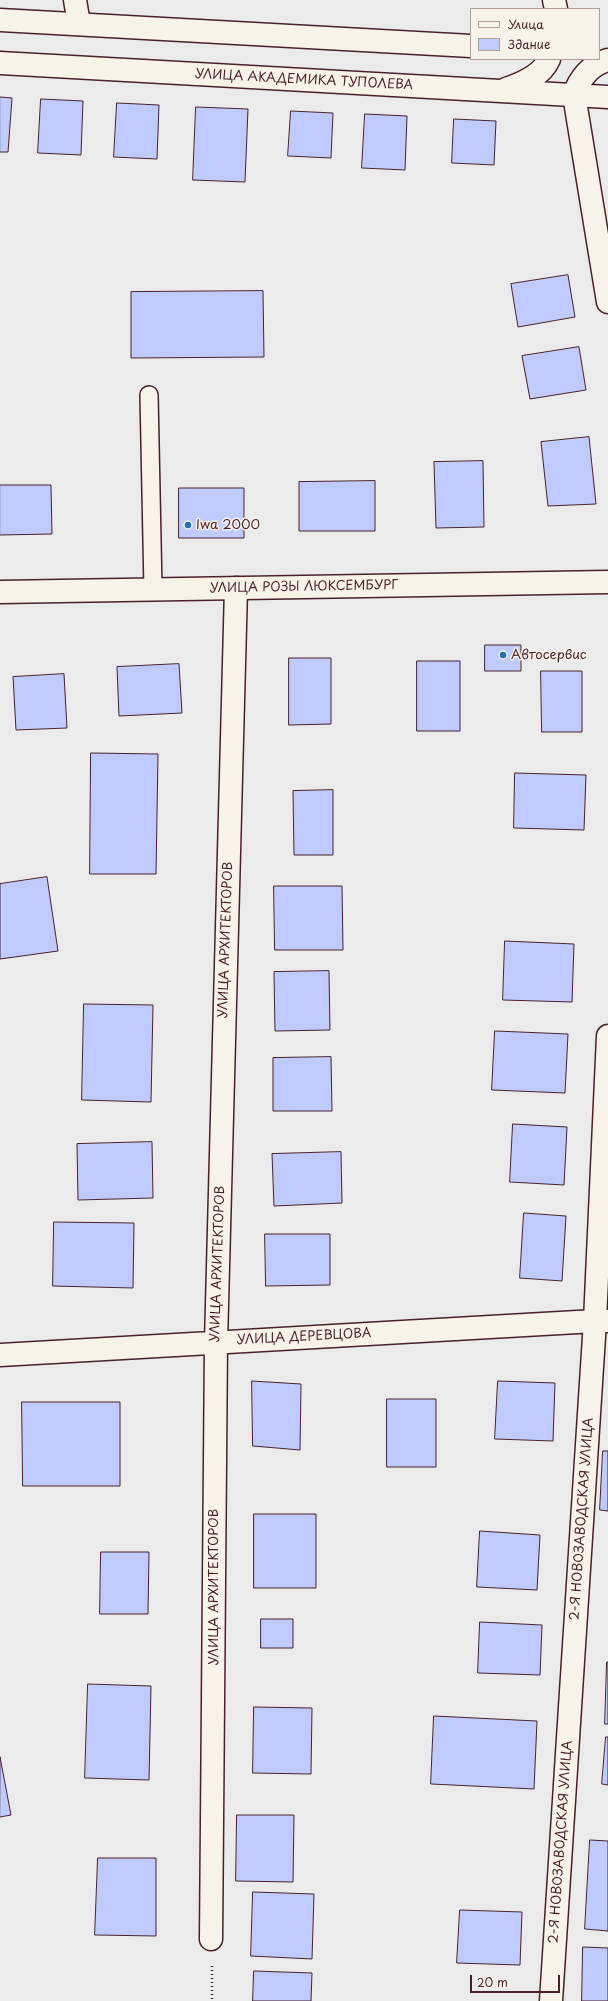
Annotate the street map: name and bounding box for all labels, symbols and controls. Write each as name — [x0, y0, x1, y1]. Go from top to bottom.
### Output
legend — [470, 8, 600, 60]
text: Улица — [508, 15, 544, 33]
text: Здание — [508, 35, 550, 53]
street label: УЛИЦА АКАДЕМИКА ТУПОЛЕВА — [195, 67, 413, 93]
place label: Iwa 2000 — [196, 517, 260, 533]
marker: Iwa 2000 — [183, 520, 193, 530]
street label: УЛИЦА РОЗЫ ЛЮКСЕМБУРГ — [210, 578, 398, 596]
place label: Автосервис — [511, 647, 587, 663]
marker: Автосервис — [498, 650, 508, 660]
street label: УЛИЦА АРХИТЕКТОРОВ — [215, 862, 237, 1018]
street label: УЛИЦА АРХИТЕКТОРОВ — [207, 1186, 229, 1342]
street label: УЛИЦА ДЕРЕВЦОВА — [236, 1326, 372, 1348]
street label: 2-Я НОВОЗАВОДСКАЯ УЛИЦА — [567, 1417, 597, 1621]
street label: УЛИЦА АРХИТЕКТОРОВ — [206, 1509, 222, 1665]
street label: 2-Я НОВОЗАВОДСКАЯ УЛИЦА — [546, 1740, 576, 1944]
scale bar — [472, 1967, 562, 1993]
text: 20 m — [477, 1973, 508, 1991]

